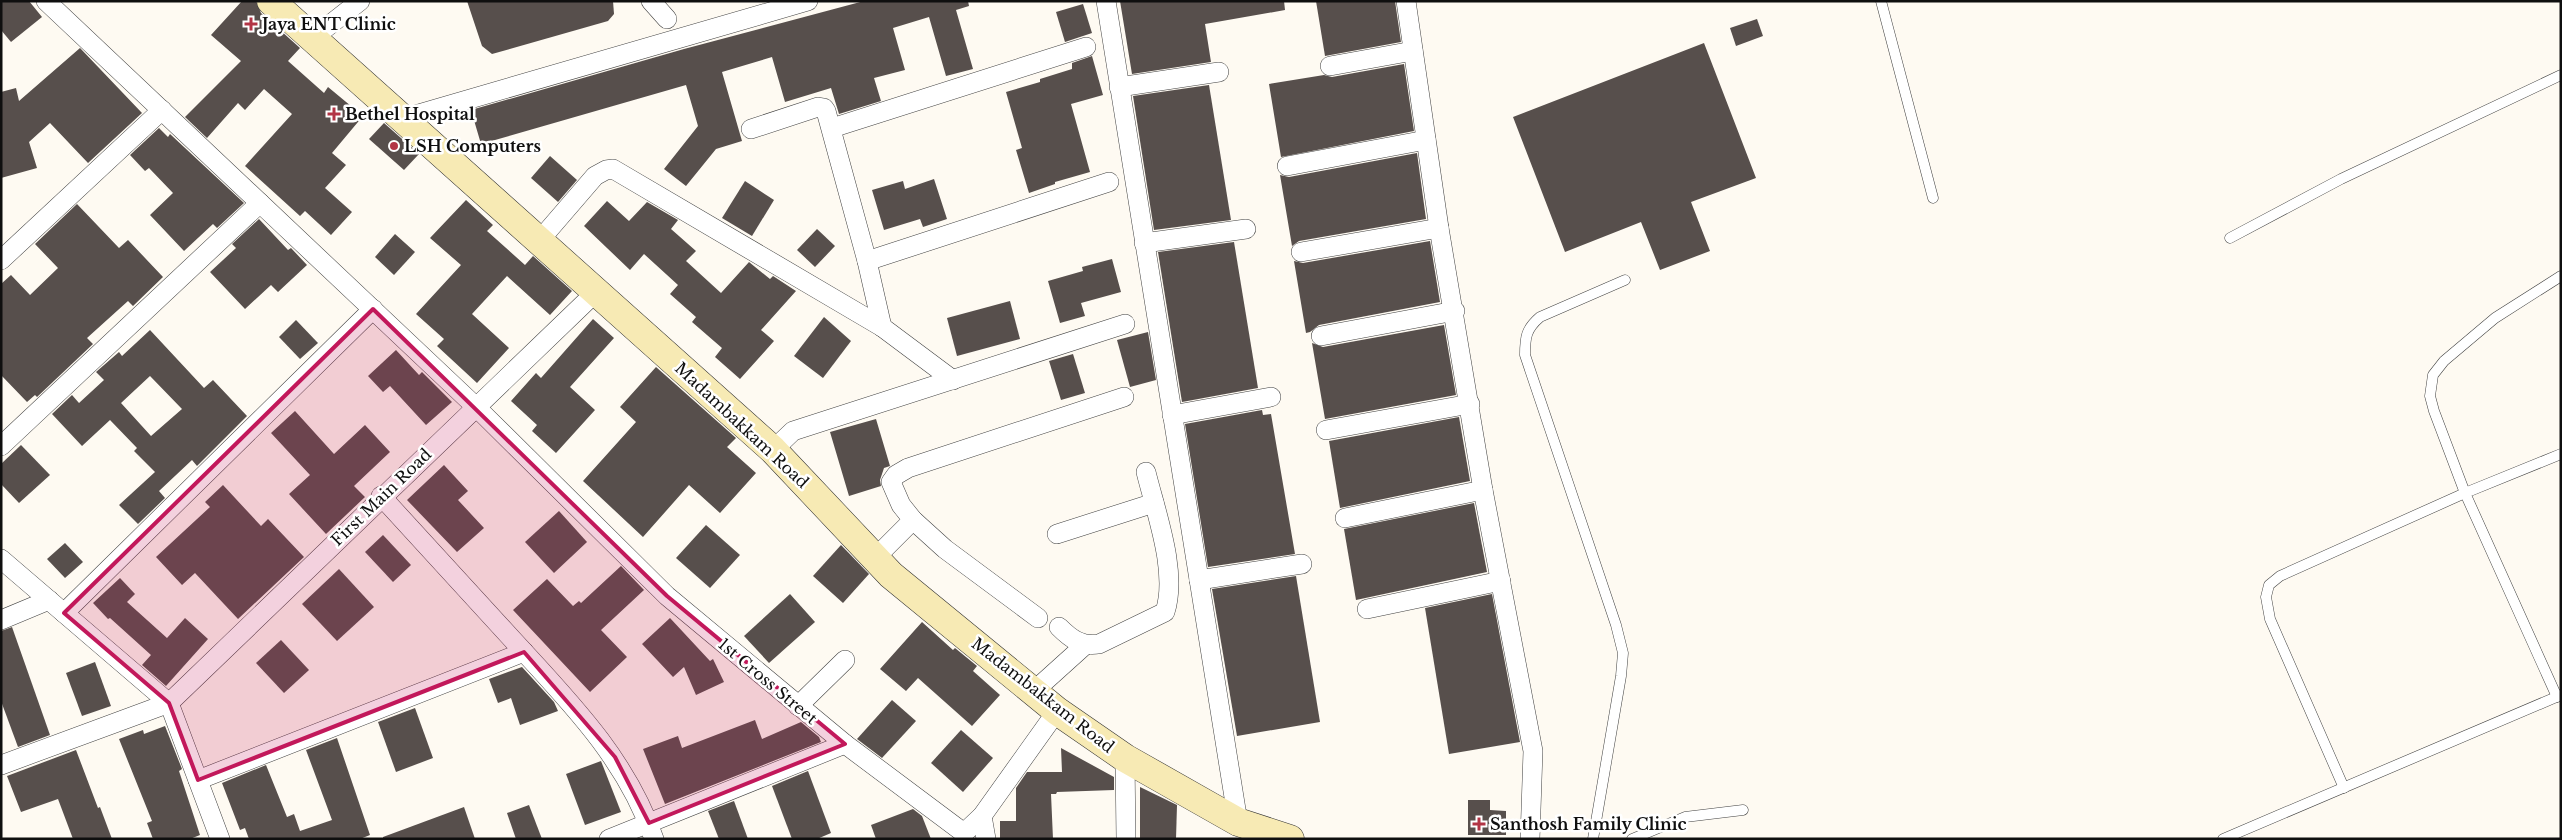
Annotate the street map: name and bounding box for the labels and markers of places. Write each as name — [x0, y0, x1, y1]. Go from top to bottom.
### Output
place label: Jaya ENT Clinic — [259, 14, 396, 34]
marker: Jaya ENT Clinic — [244, 17, 258, 31]
place label: Bethel Hospital — [345, 104, 475, 124]
marker: Bethel Hospital — [327, 107, 341, 121]
place label: LSH Computers — [404, 136, 541, 156]
marker: LSH Computers — [388, 140, 400, 152]
place label: Santhosh Family Clinic — [1490, 814, 1687, 834]
marker: Santhosh Family Clinic — [1472, 817, 1486, 831]

